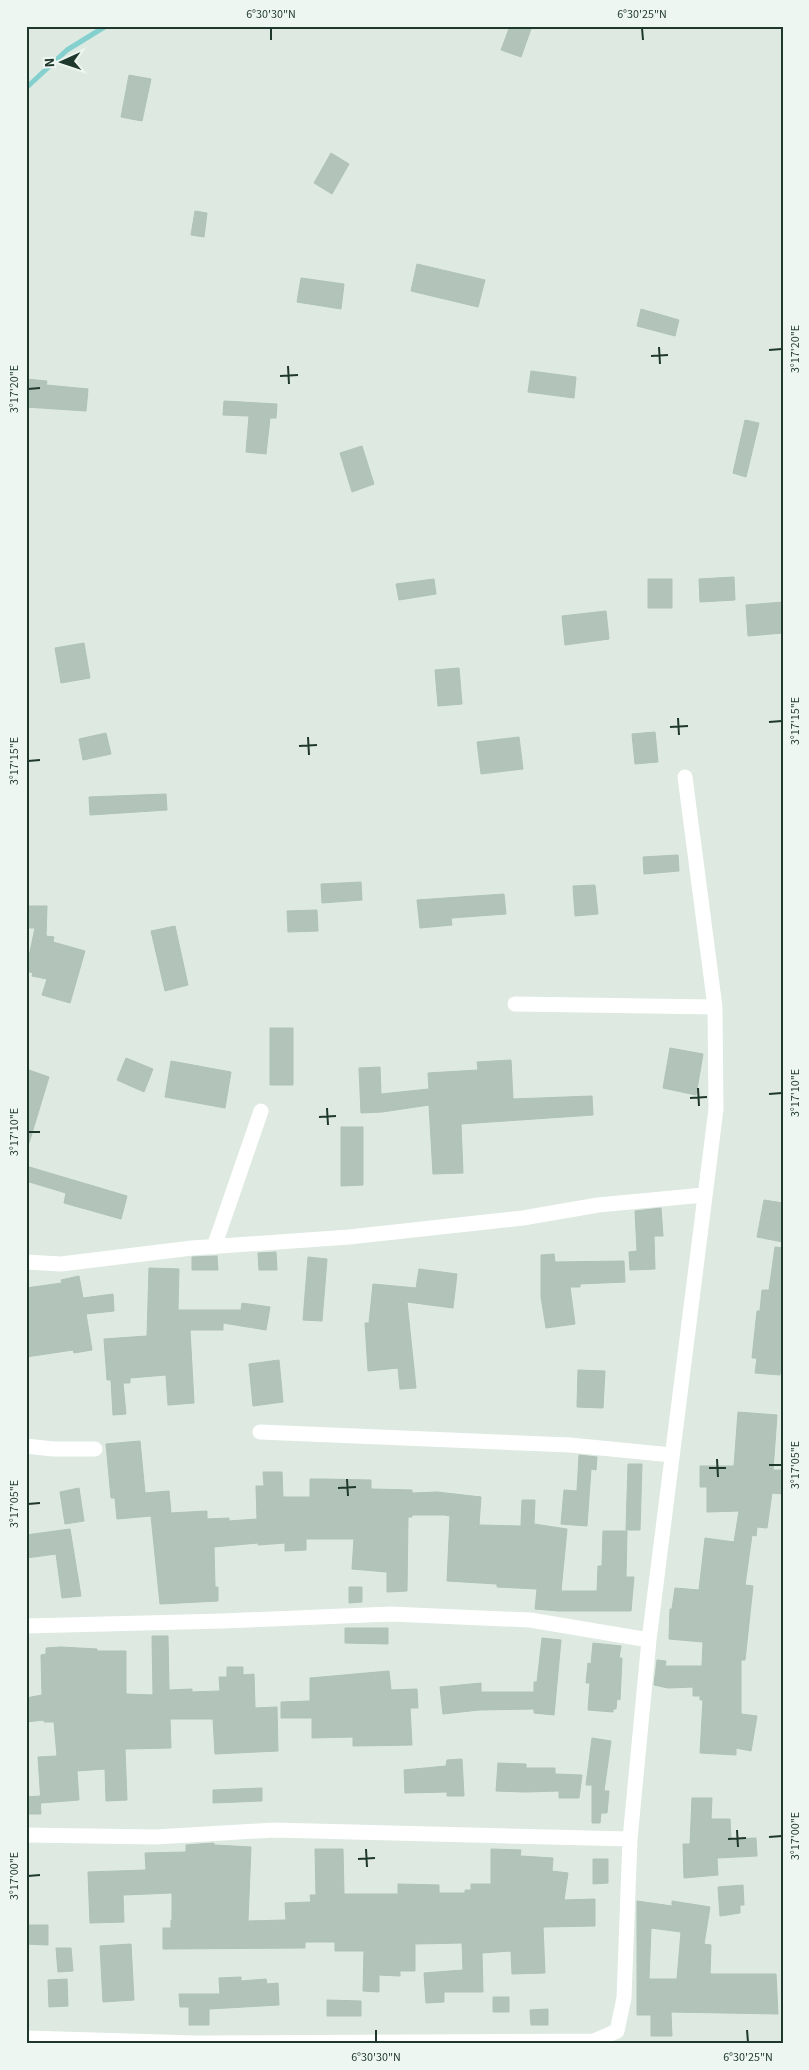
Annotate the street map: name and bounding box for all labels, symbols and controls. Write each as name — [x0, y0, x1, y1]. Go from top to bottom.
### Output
text: 6°30'30"N — [246, 6, 296, 23]
text: 6°30'25"N — [617, 6, 667, 23]
north arrow — [38, 38, 88, 88]
text: N — [40, 57, 60, 68]
text: 3°17'20"E — [787, 325, 804, 373]
text: 3°17'20"E — [6, 365, 23, 413]
text: 3°17'15"E — [787, 697, 804, 745]
text: 3°17'15"E — [6, 737, 23, 785]
text: 3°17'10"E — [787, 1069, 804, 1117]
text: 3°17'10"E — [6, 1108, 23, 1156]
text: 3°17'05"E — [787, 1441, 804, 1489]
text: 3°17'05"E — [6, 1480, 23, 1528]
text: 3°17'00"E — [787, 1812, 804, 1860]
text: 3°17'00"E — [6, 1852, 23, 1900]
text: 6°30'30"N — [351, 2049, 401, 2066]
text: 6°30'25"N — [723, 2049, 773, 2066]

